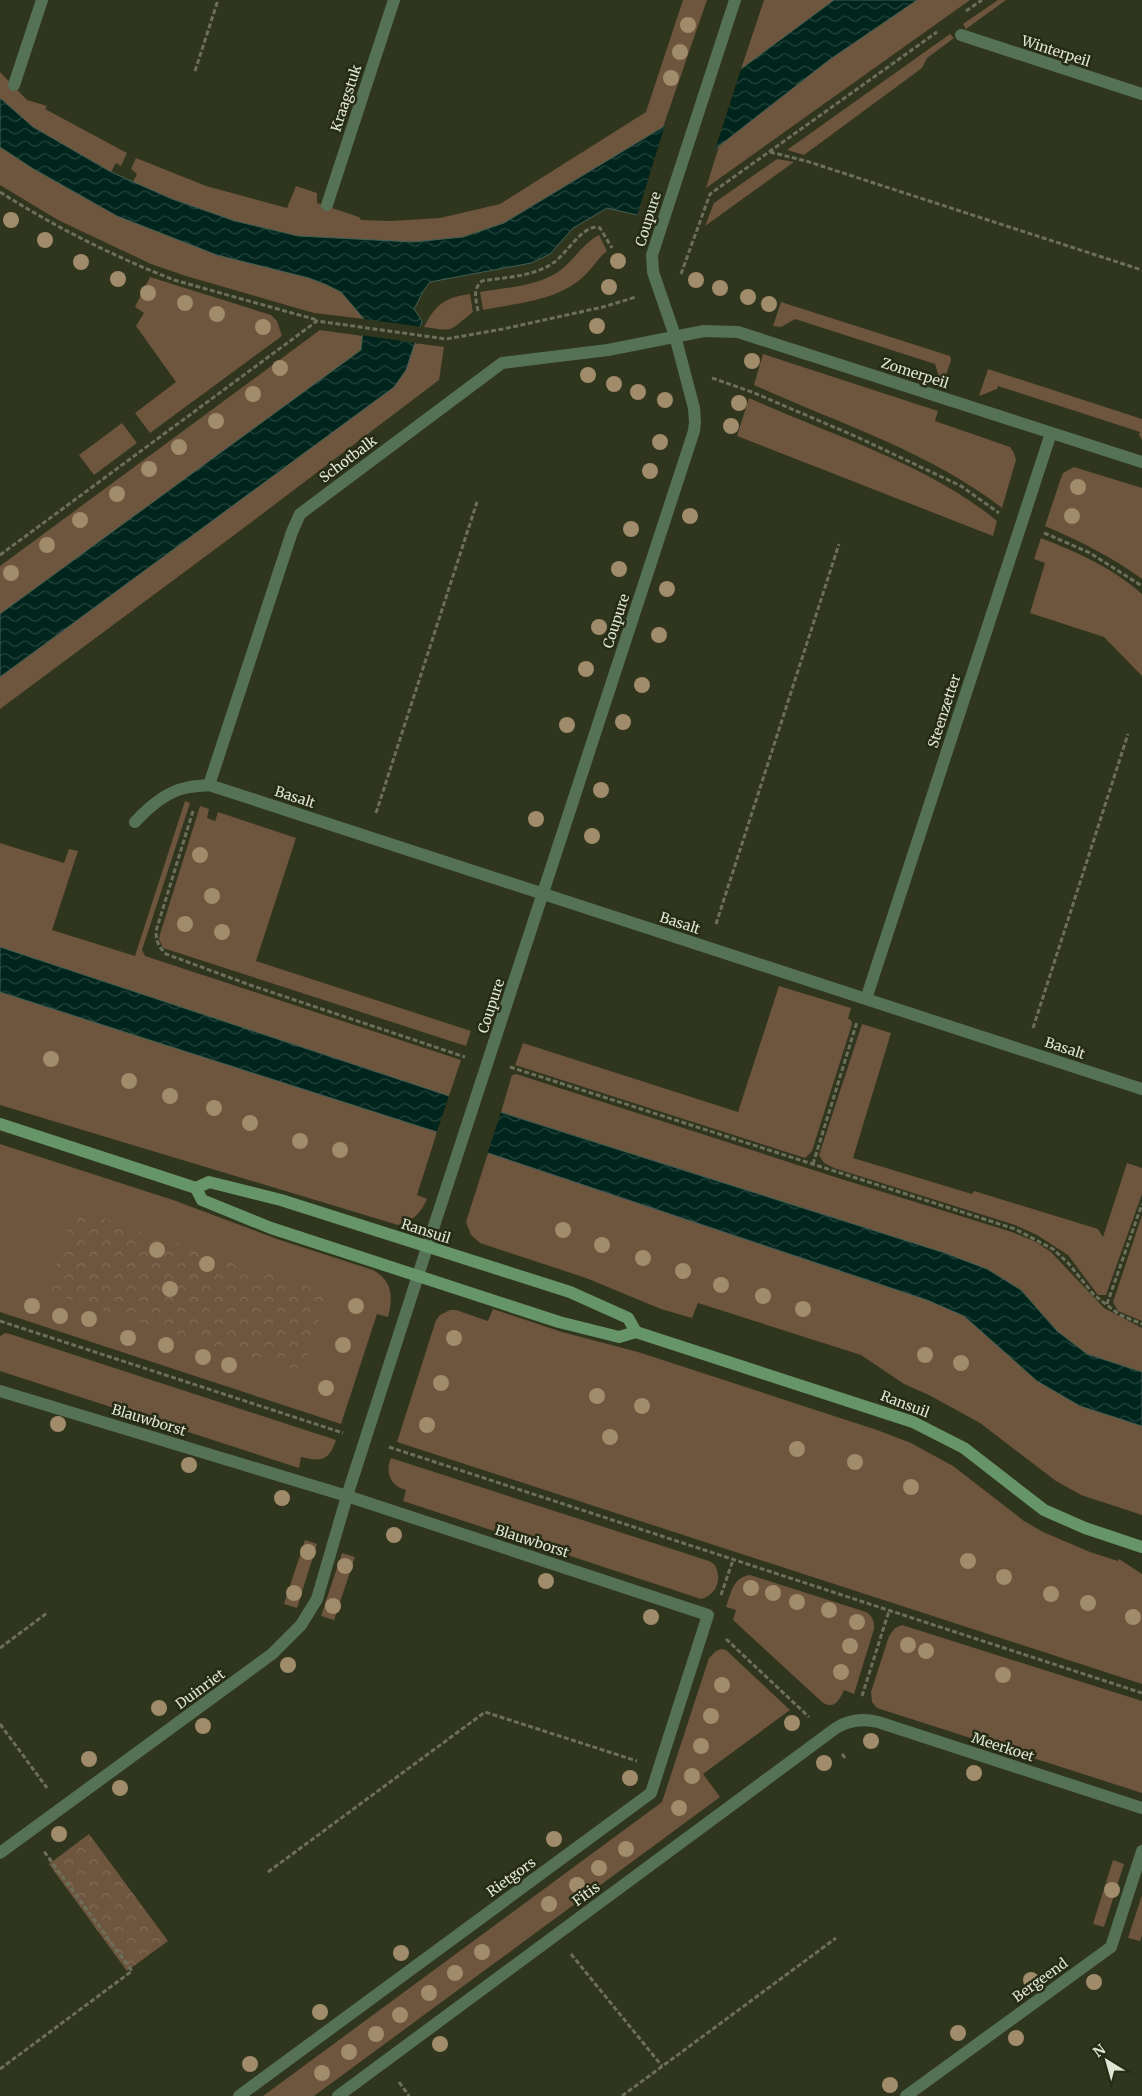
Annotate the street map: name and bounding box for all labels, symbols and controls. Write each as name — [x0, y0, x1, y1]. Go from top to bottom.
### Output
street label: Winterpeil — [1018, 31, 1093, 71]
street label: Kraagstuk — [327, 62, 365, 134]
street label: Coupure — [631, 189, 665, 249]
street label: Zomerpeil — [879, 354, 952, 393]
street label: Schotbalk — [316, 431, 380, 486]
street label: Coupure — [599, 591, 633, 651]
street label: Steenzetter — [924, 672, 964, 750]
street label: Basalt — [272, 782, 318, 812]
street label: Basalt — [657, 908, 703, 938]
street label: Coupure — [474, 976, 508, 1036]
street label: Basalt — [1042, 1033, 1088, 1063]
street label: Ransuil — [399, 1215, 454, 1248]
street label: Ransuil — [878, 1386, 933, 1422]
street label: Blauwborst — [110, 1400, 189, 1440]
street label: Blauwborst — [493, 1521, 572, 1562]
street label: Duinriet — [172, 1665, 229, 1713]
street label: Meerkoet — [970, 1728, 1037, 1766]
street label: Rietgors — [483, 1853, 539, 1901]
street label: Fitis — [569, 1878, 603, 1910]
street label: Bergeend — [1009, 1954, 1072, 2006]
north arrow — [1082, 2036, 1132, 2086]
text: N — [1089, 2040, 1109, 2061]

